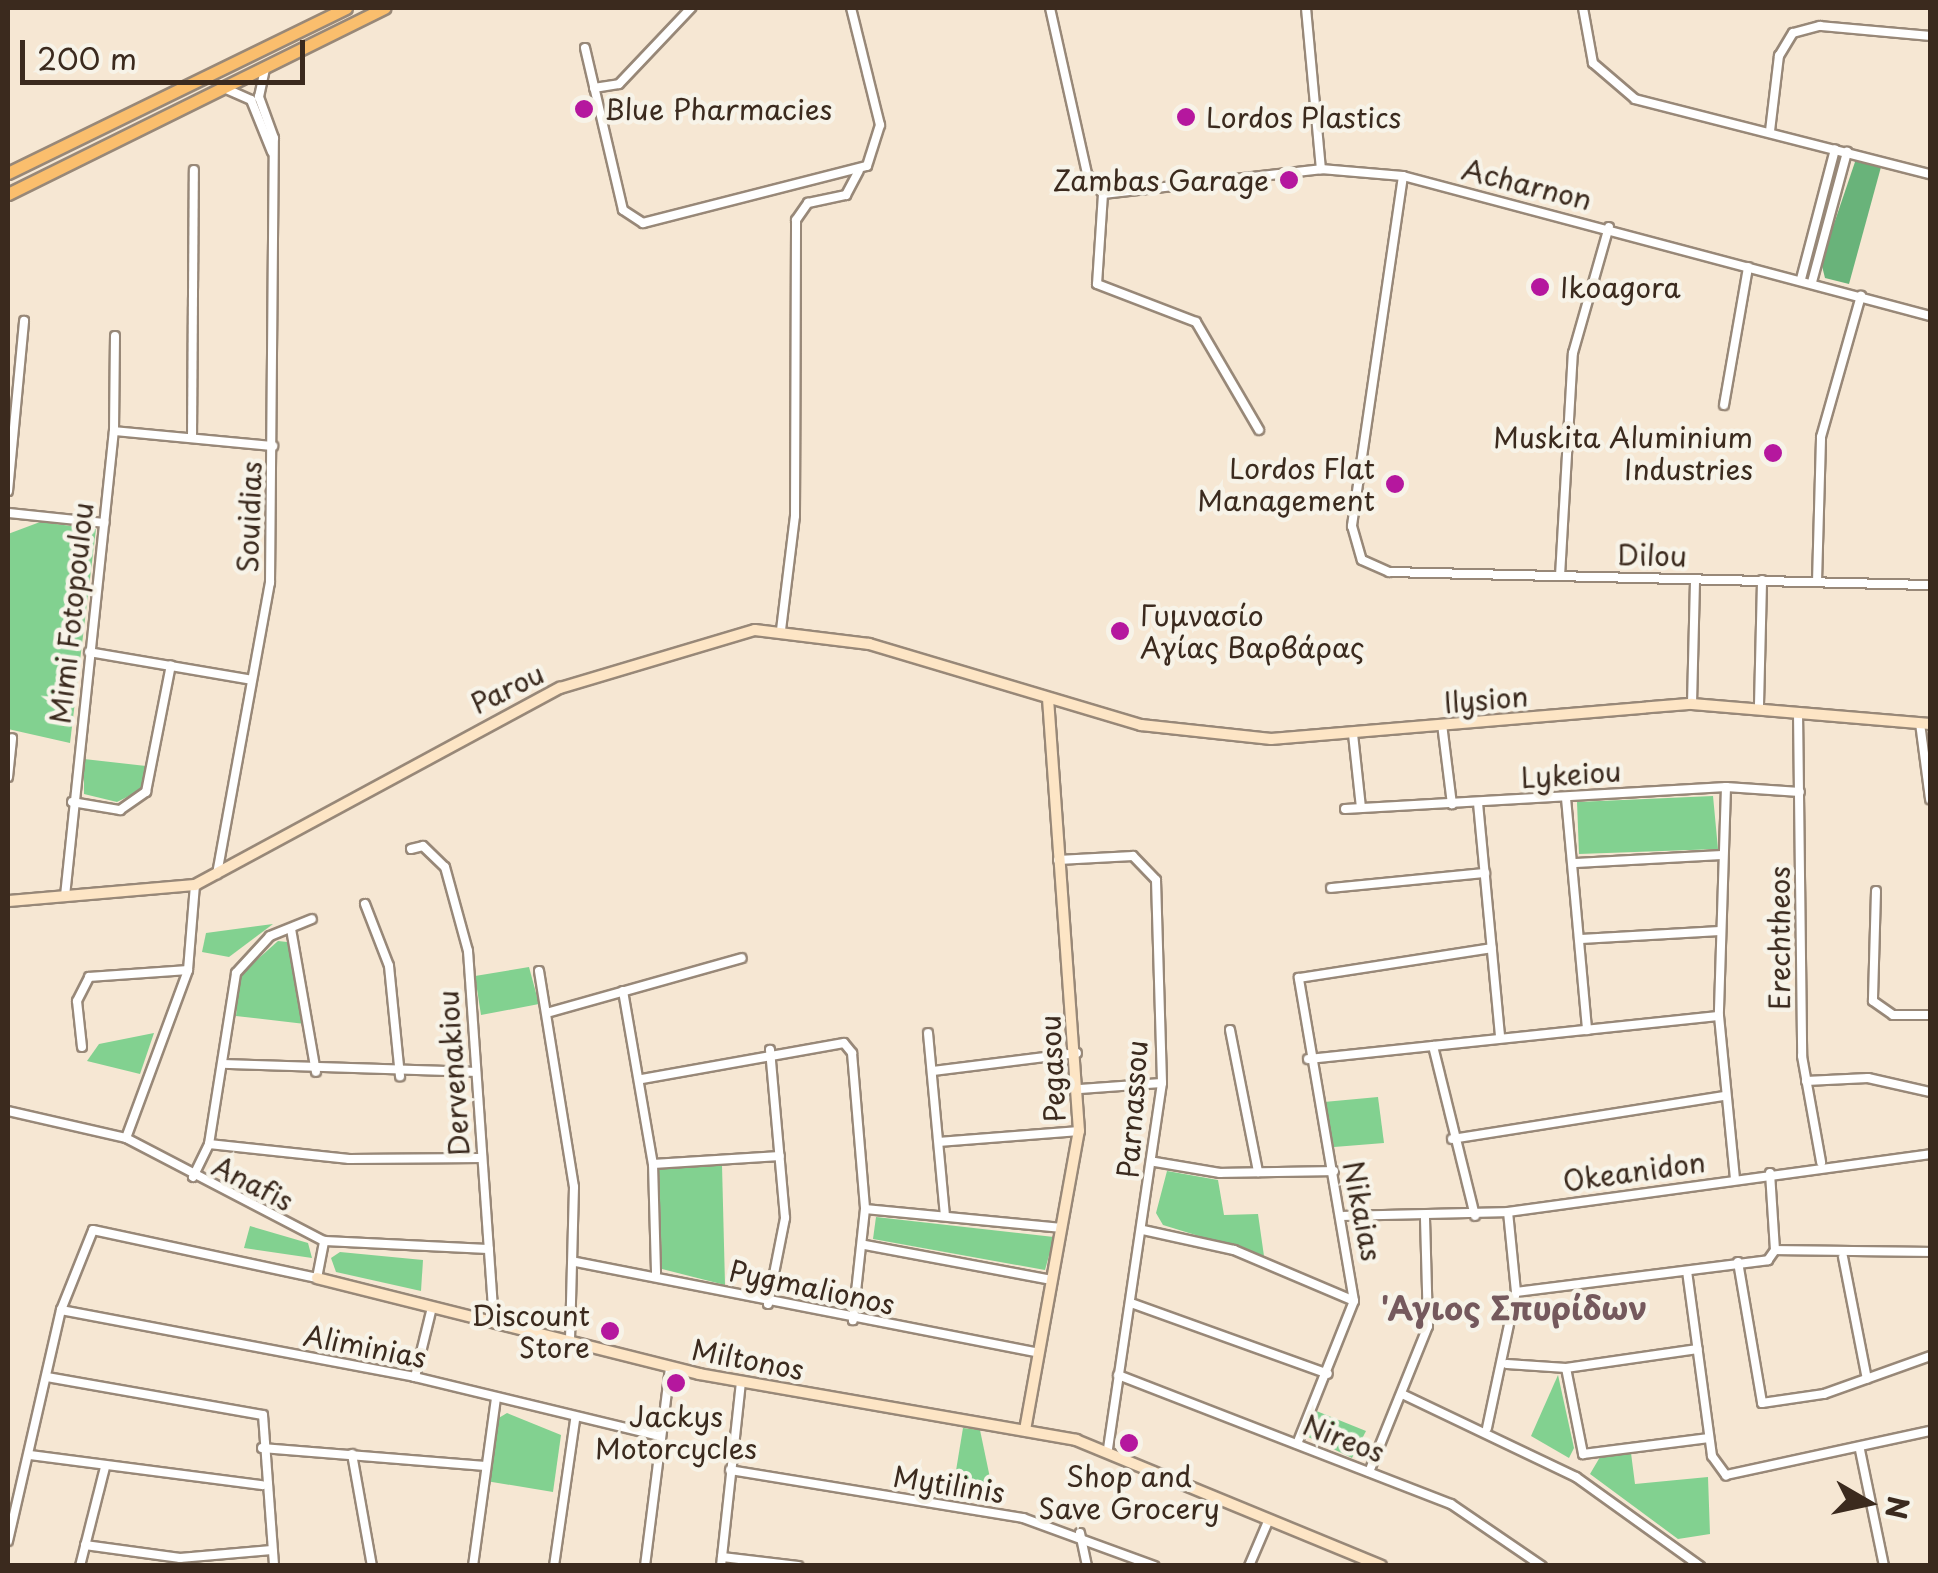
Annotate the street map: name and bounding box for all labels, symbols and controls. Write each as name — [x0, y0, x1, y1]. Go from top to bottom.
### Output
scale bar — [25, 20, 310, 82]
text: 200 m — [37, 35, 137, 80]
place label: Blue Pharmacies — [604, 92, 832, 126]
marker: Blue Pharmacies — [573, 98, 595, 120]
place label: Lordos Plastics — [1206, 100, 1404, 134]
marker: Lordos Plastics — [1175, 106, 1197, 128]
street label: Acharnon — [1459, 152, 1595, 216]
place label: Zambas Garage — [1053, 163, 1269, 197]
marker: Zambas Garage — [1278, 169, 1300, 191]
place label: Ikoagora — [1560, 270, 1681, 304]
marker: Ikoagora — [1529, 276, 1551, 298]
place label: Muskita Aluminium Industries — [1490, 420, 1753, 486]
marker: Muskita Aluminium Industries — [1762, 442, 1784, 464]
place label: Lordos Flat Management — [1197, 451, 1375, 517]
street label: Souidias — [230, 461, 268, 573]
marker: Lordos Flat Management — [1384, 473, 1406, 495]
street label: Mimi Fotopoulou — [43, 500, 99, 726]
street label: Dilou — [1617, 538, 1687, 572]
place label: Γυμνασίο Αγίας Βαρβάρας — [1140, 598, 1367, 664]
marker: Γυμνασίο Αγίας Βαρβάρας — [1109, 620, 1131, 642]
street label: Parou — [465, 656, 549, 720]
street label: Ilysion — [1443, 679, 1529, 719]
street label: Lykeiou — [1520, 754, 1622, 794]
street label: Erechtheos — [1762, 866, 1796, 1010]
street label: Dervenakiou — [430, 989, 476, 1157]
street label: Pegasou — [1032, 1014, 1072, 1124]
street label: Parnassou — [1110, 1039, 1154, 1179]
street label: Okeanidon — [1561, 1144, 1707, 1198]
street label: Anafis — [207, 1149, 299, 1217]
street label: Nikaias — [1337, 1158, 1389, 1264]
street label: Pygmalionos — [726, 1253, 898, 1321]
district label: 'Αγιος Σπυρίδων — [1381, 1288, 1647, 1326]
place label: Discount Store — [472, 1298, 590, 1364]
street label: Aliminias — [301, 1318, 429, 1374]
marker: Discount Store — [599, 1320, 621, 1342]
street label: Miltonos — [689, 1332, 807, 1386]
marker: Jackys Motorcycles — [665, 1372, 687, 1394]
place label: Jackys Motorcycles — [595, 1399, 757, 1465]
street label: Nireos — [1299, 1407, 1389, 1469]
marker: Shop and Save Grocery — [1118, 1432, 1140, 1454]
north arrow — [1818, 1453, 1918, 1553]
street label: Mytilinis — [891, 1459, 1007, 1509]
place label: Shop and Save Grocery — [1039, 1459, 1219, 1525]
text: N — [1875, 1493, 1921, 1522]

